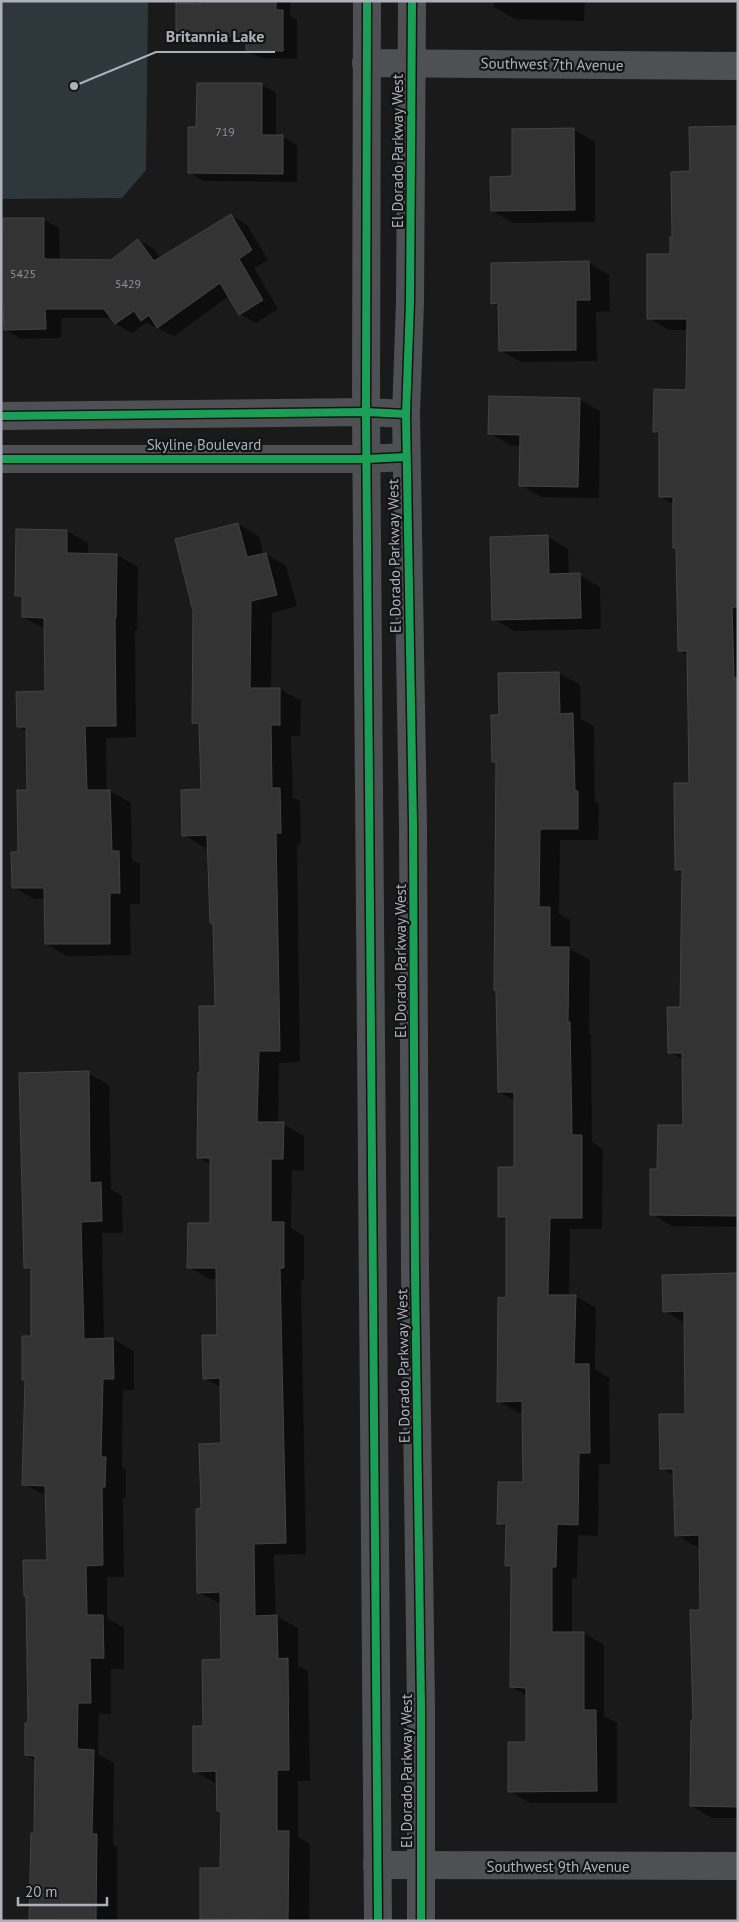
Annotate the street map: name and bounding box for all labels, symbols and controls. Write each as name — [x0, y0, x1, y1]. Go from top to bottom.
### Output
callout: Britannia Lake — [156, 21, 275, 52]
text: Britannia Lake — [166, 26, 264, 46]
street label: Southwest 7th Avenue — [480, 53, 624, 75]
street label: El Dorado Parkway West — [388, 74, 407, 228]
house number: 719 — [215, 124, 235, 139]
house number: 5425 — [10, 266, 36, 281]
house number: 5429 — [115, 276, 141, 291]
street label: Skyline Boulevard — [147, 435, 261, 454]
street label: El Dorado Parkway West — [383, 479, 405, 633]
street label: El Dorado Parkway West — [391, 884, 410, 1038]
street label: El Dorado Parkway West — [392, 1289, 414, 1443]
street label: El Dorado Parkway West — [397, 1694, 416, 1848]
street label: Southwest 9th Avenue — [486, 1857, 630, 1876]
scale bar — [18, 1874, 106, 1906]
text: 20 m — [25, 1882, 58, 1901]

